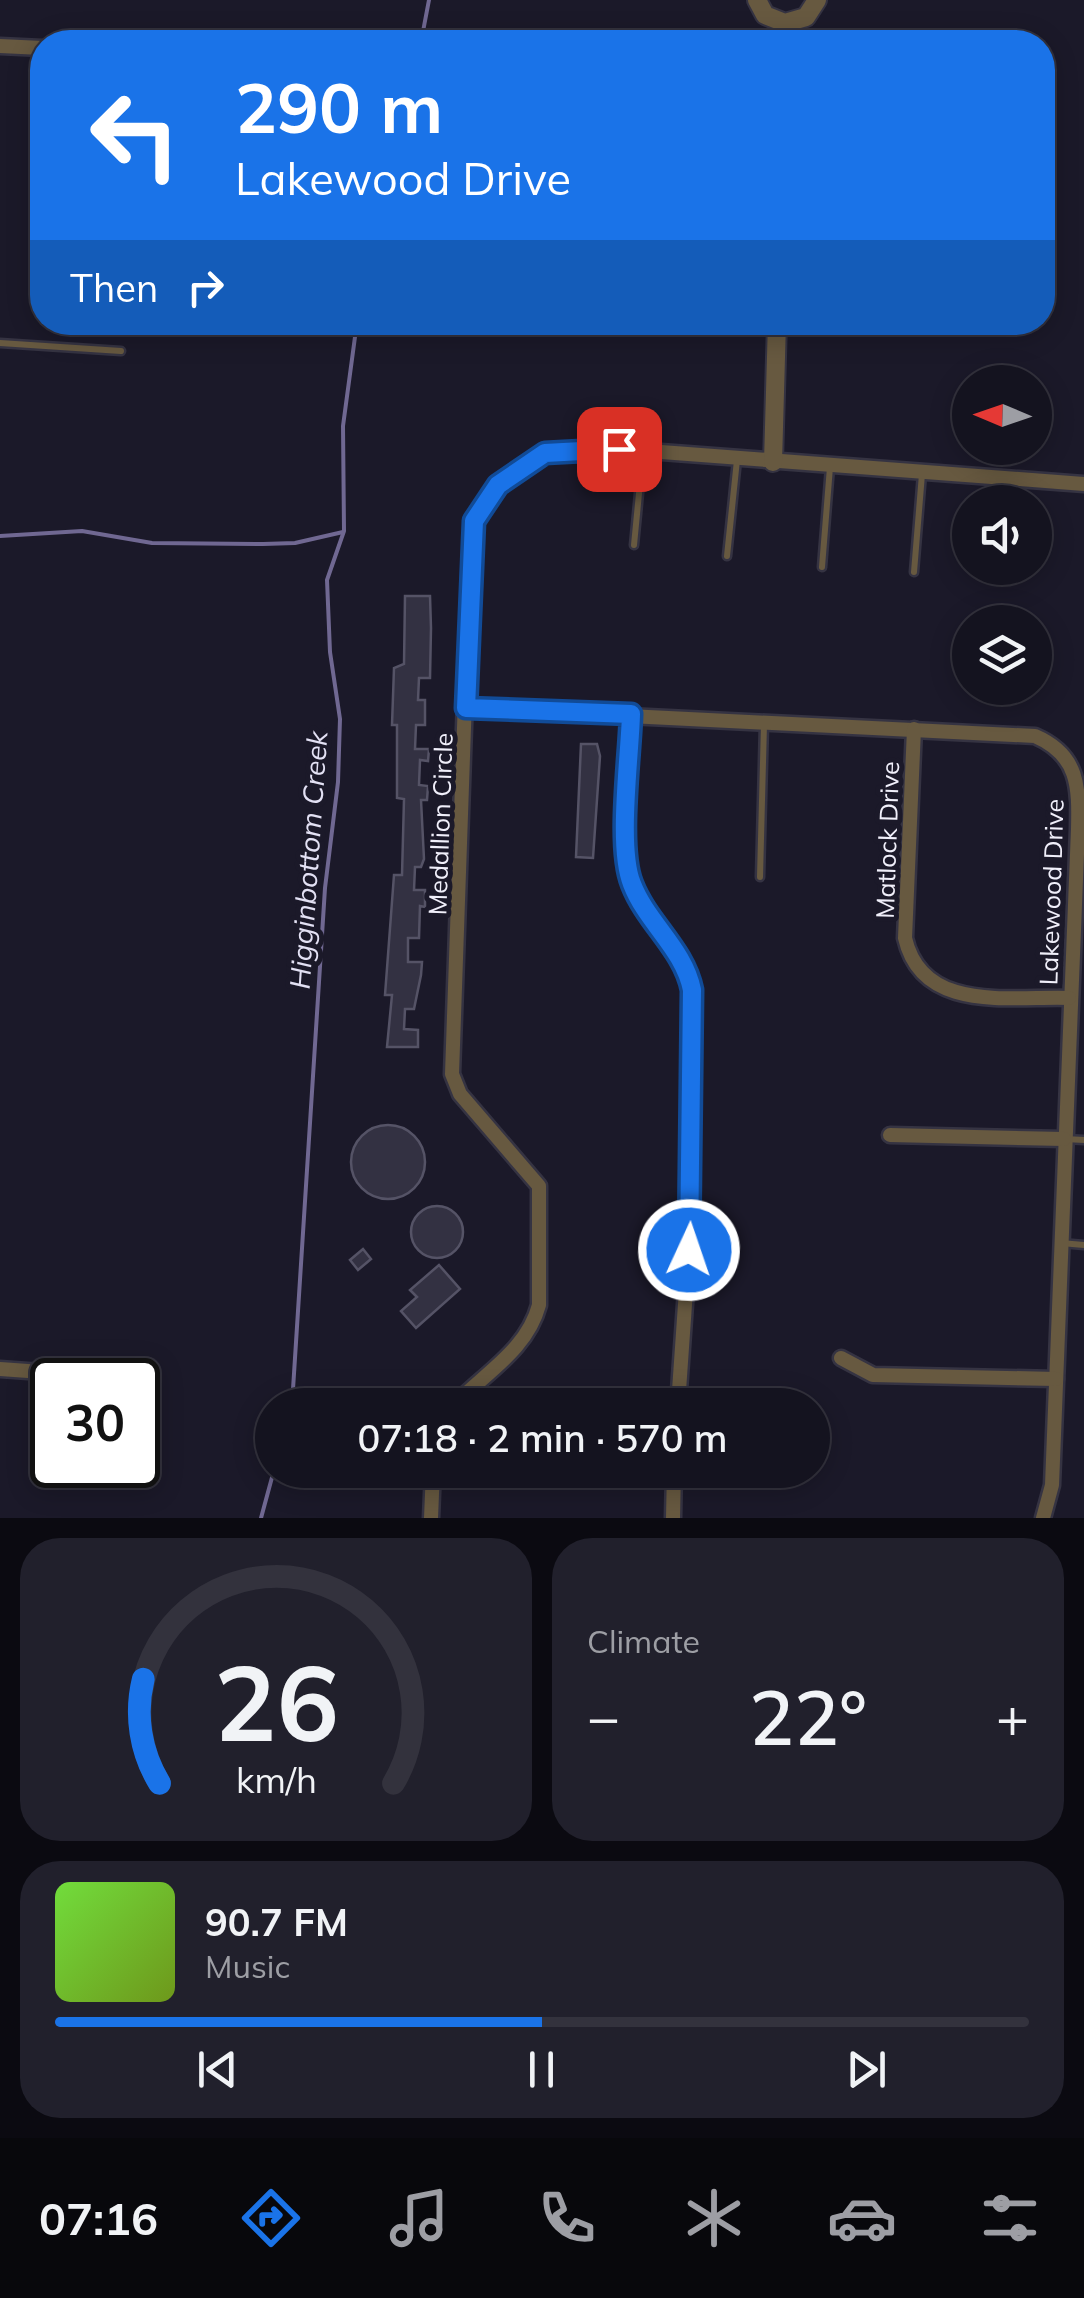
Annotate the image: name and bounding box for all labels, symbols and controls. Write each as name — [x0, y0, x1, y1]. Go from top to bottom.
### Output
text: 290 m — [235, 63, 443, 151]
icon: left — [70, 70, 200, 200]
text: Lakewood Drive — [235, 150, 571, 206]
icon: right — [178, 260, 233, 315]
text: Then — [70, 264, 158, 312]
north arrow — [952, 365, 1052, 465]
map controls — [952, 365, 1052, 705]
pin — [577, 407, 662, 492]
icon: arrive — [592, 422, 647, 477]
button: sound — [952, 485, 1052, 585]
button: layers — [952, 605, 1052, 705]
water label: Higginbottom Creek — [282, 728, 335, 990]
street label: Medallion Circle — [421, 732, 459, 916]
street label: Matlock Drive — [869, 761, 905, 919]
street label: Lakewood Drive — [1032, 798, 1070, 986]
position arrow — [637, 1198, 741, 1302]
speed limit sign: 30 — [30, 1358, 160, 1488]
text: 07:18 · 2 min · 570 m — [357, 1414, 728, 1462]
text: Climate — [587, 1621, 700, 1661]
text: 26 — [214, 1636, 338, 1767]
text: 22° — [749, 1670, 867, 1764]
text: − — [587, 1682, 620, 1751]
text: + — [996, 1682, 1029, 1751]
text: km/h — [236, 1757, 316, 1802]
text: 90.7 FM — [205, 1898, 348, 1946]
text: Music — [205, 1946, 290, 1986]
icon: previous — [190, 2042, 245, 2097]
icon: pause — [514, 2042, 569, 2097]
icon: next — [839, 2042, 894, 2097]
icon: directions — [236, 2183, 306, 2253]
icon: music — [384, 2183, 454, 2253]
icon: phone — [532, 2183, 602, 2253]
icon: climate — [679, 2183, 749, 2253]
icon: car — [827, 2183, 897, 2253]
icon: filters — [975, 2183, 1045, 2253]
text: 07:16 — [39, 2190, 158, 2246]

